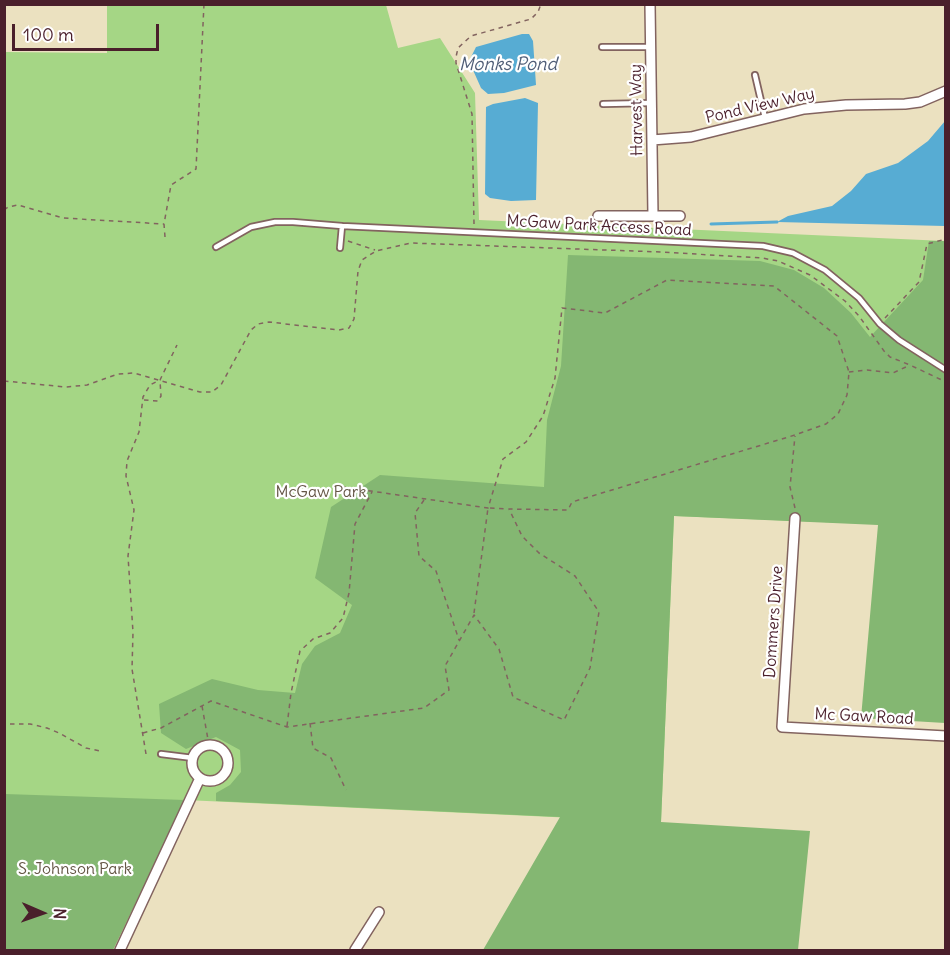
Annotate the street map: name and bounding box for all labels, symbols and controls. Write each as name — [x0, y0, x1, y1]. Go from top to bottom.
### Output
scale bar — [15, 12, 162, 50]
text: 100 m — [23, 23, 74, 46]
water label: Monks Pond — [459, 54, 557, 76]
street label: Harvest Way — [627, 64, 647, 156]
street label: Pond View Way — [704, 84, 816, 128]
street label: McGaw Park Access Road — [506, 212, 692, 240]
park label: McGaw Park — [276, 482, 366, 502]
street label: Dommers Drive — [761, 565, 787, 679]
street label: Mc Gaw Road — [814, 705, 914, 729]
park label: S. Johnson Park — [18, 859, 132, 879]
north arrow — [12, 883, 72, 943]
text: N — [50, 908, 70, 920]

